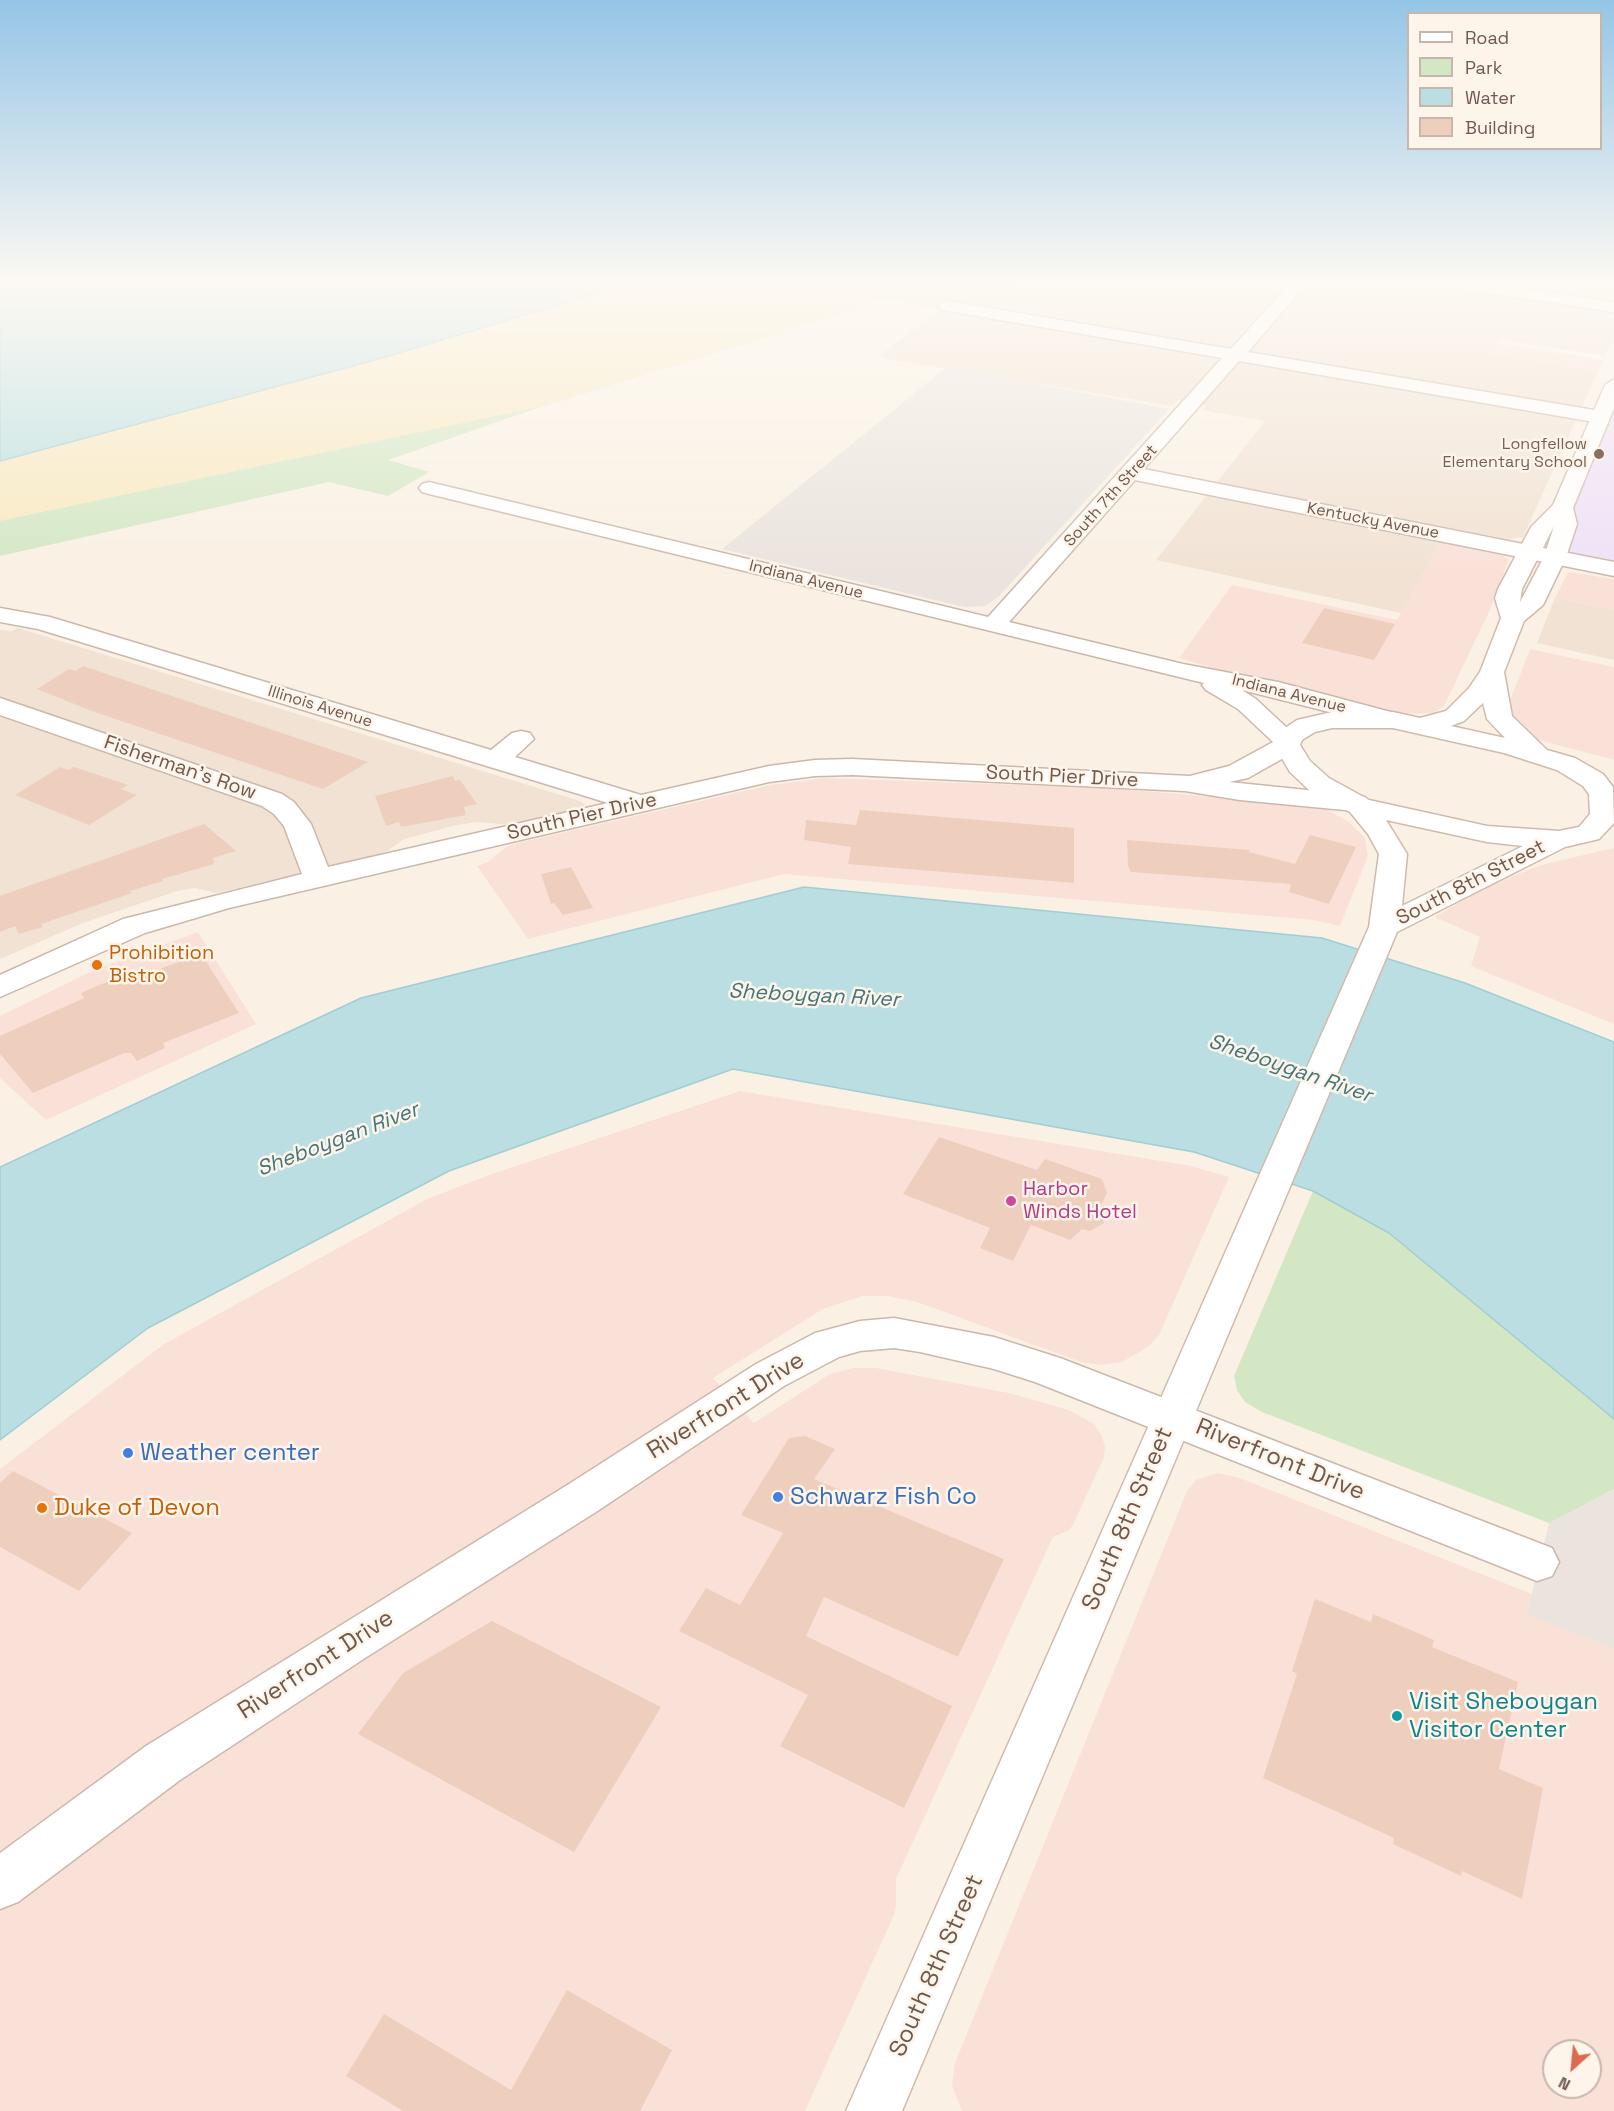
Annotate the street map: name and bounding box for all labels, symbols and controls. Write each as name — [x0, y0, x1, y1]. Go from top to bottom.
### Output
legend — [1407, 12, 1602, 150]
text: Road — [1465, 26, 1509, 49]
text: Park — [1465, 56, 1502, 79]
text: Water — [1465, 86, 1516, 109]
text: Building — [1465, 116, 1535, 139]
place label: Longfellow Elementary School — [1442, 435, 1587, 473]
street label: South 7th Street — [1060, 441, 1162, 551]
marker: Longfellow Elementary School — [1592, 447, 1606, 461]
street label: Kentucky Avenue — [1305, 499, 1441, 543]
street label: Indiana Avenue — [747, 557, 865, 603]
street label: Indiana Avenue — [1230, 671, 1348, 717]
street label: Illinois Avenue — [265, 682, 375, 732]
street label: Fisherman's Row — [101, 731, 259, 805]
street label: South Pier Drive — [985, 761, 1139, 793]
street label: South Pier Drive — [505, 788, 659, 846]
street label: South 8th Street — [1393, 835, 1549, 931]
place label: Prohibition Bistro — [109, 942, 214, 989]
marker: Prohibition Bistro — [90, 958, 104, 972]
water label: Sheboygan River — [728, 979, 900, 1013]
water label: Sheboygan River — [1205, 1029, 1375, 1109]
water label: Sheboygan River — [254, 1098, 422, 1182]
place label: Harbor Winds Hotel — [1023, 1178, 1137, 1225]
marker: Harbor Winds Hotel — [1004, 1194, 1018, 1208]
street label: Riverfront Drive — [642, 1346, 810, 1466]
street label: Riverfront Drive — [1191, 1413, 1369, 1507]
street label: South 8th Street — [1076, 1423, 1180, 1615]
place label: Weather center — [140, 1439, 320, 1467]
marker: Weather center — [121, 1446, 135, 1460]
place label: Schwarz Fish Co — [790, 1483, 977, 1511]
marker: Schwarz Fish Co — [771, 1490, 785, 1504]
place label: Duke of Devon — [54, 1494, 220, 1522]
marker: Duke of Devon — [35, 1501, 49, 1515]
street label: Riverfront Drive — [233, 1604, 399, 1726]
place label: Visit Sheboygan Visitor Center — [1409, 1688, 1598, 1744]
marker: Visit Sheboygan Visitor Center — [1390, 1709, 1404, 1723]
street label: South 8th Street — [884, 1870, 990, 2062]
north arrow — [1542, 2039, 1602, 2099]
text: N — [1555, 2072, 1574, 2095]

